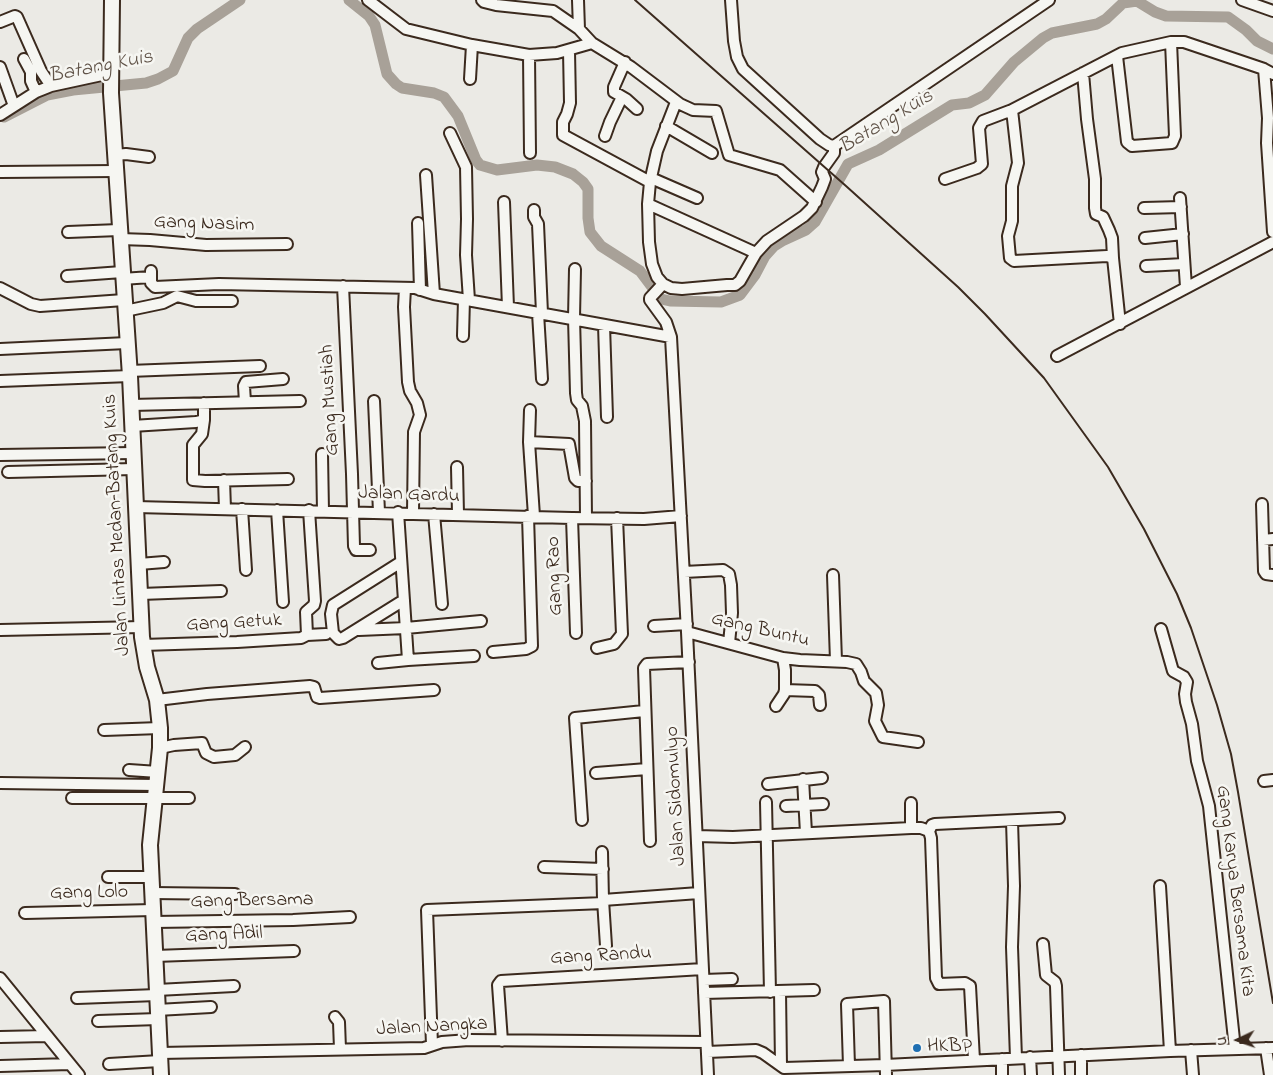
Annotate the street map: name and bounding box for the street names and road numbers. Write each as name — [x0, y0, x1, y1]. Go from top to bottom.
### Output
street label: Gang Nasim — [153, 211, 255, 239]
street label: Gang Mustiah — [316, 344, 346, 456]
street label: Jalan Lintas Medan–Batang Kuis — [99, 393, 137, 657]
street label: Jalan Gardu — [358, 482, 460, 510]
street label: Gang Rao — [543, 536, 569, 616]
street label: Gang Buntu — [709, 608, 811, 654]
street label: Gang Getuk — [186, 610, 282, 638]
street label: Jalan Sidomulyo — [661, 725, 693, 867]
street label: Gang Karya Bersama Kita — [1209, 784, 1259, 998]
street label: Gang Lolo — [50, 881, 128, 907]
street label: Gang Bersama — [190, 889, 314, 915]
street label: Gang Adil — [185, 923, 263, 949]
street label: Gang Randu — [550, 942, 652, 972]
street label: Jalan Nangka — [376, 1013, 488, 1043]

